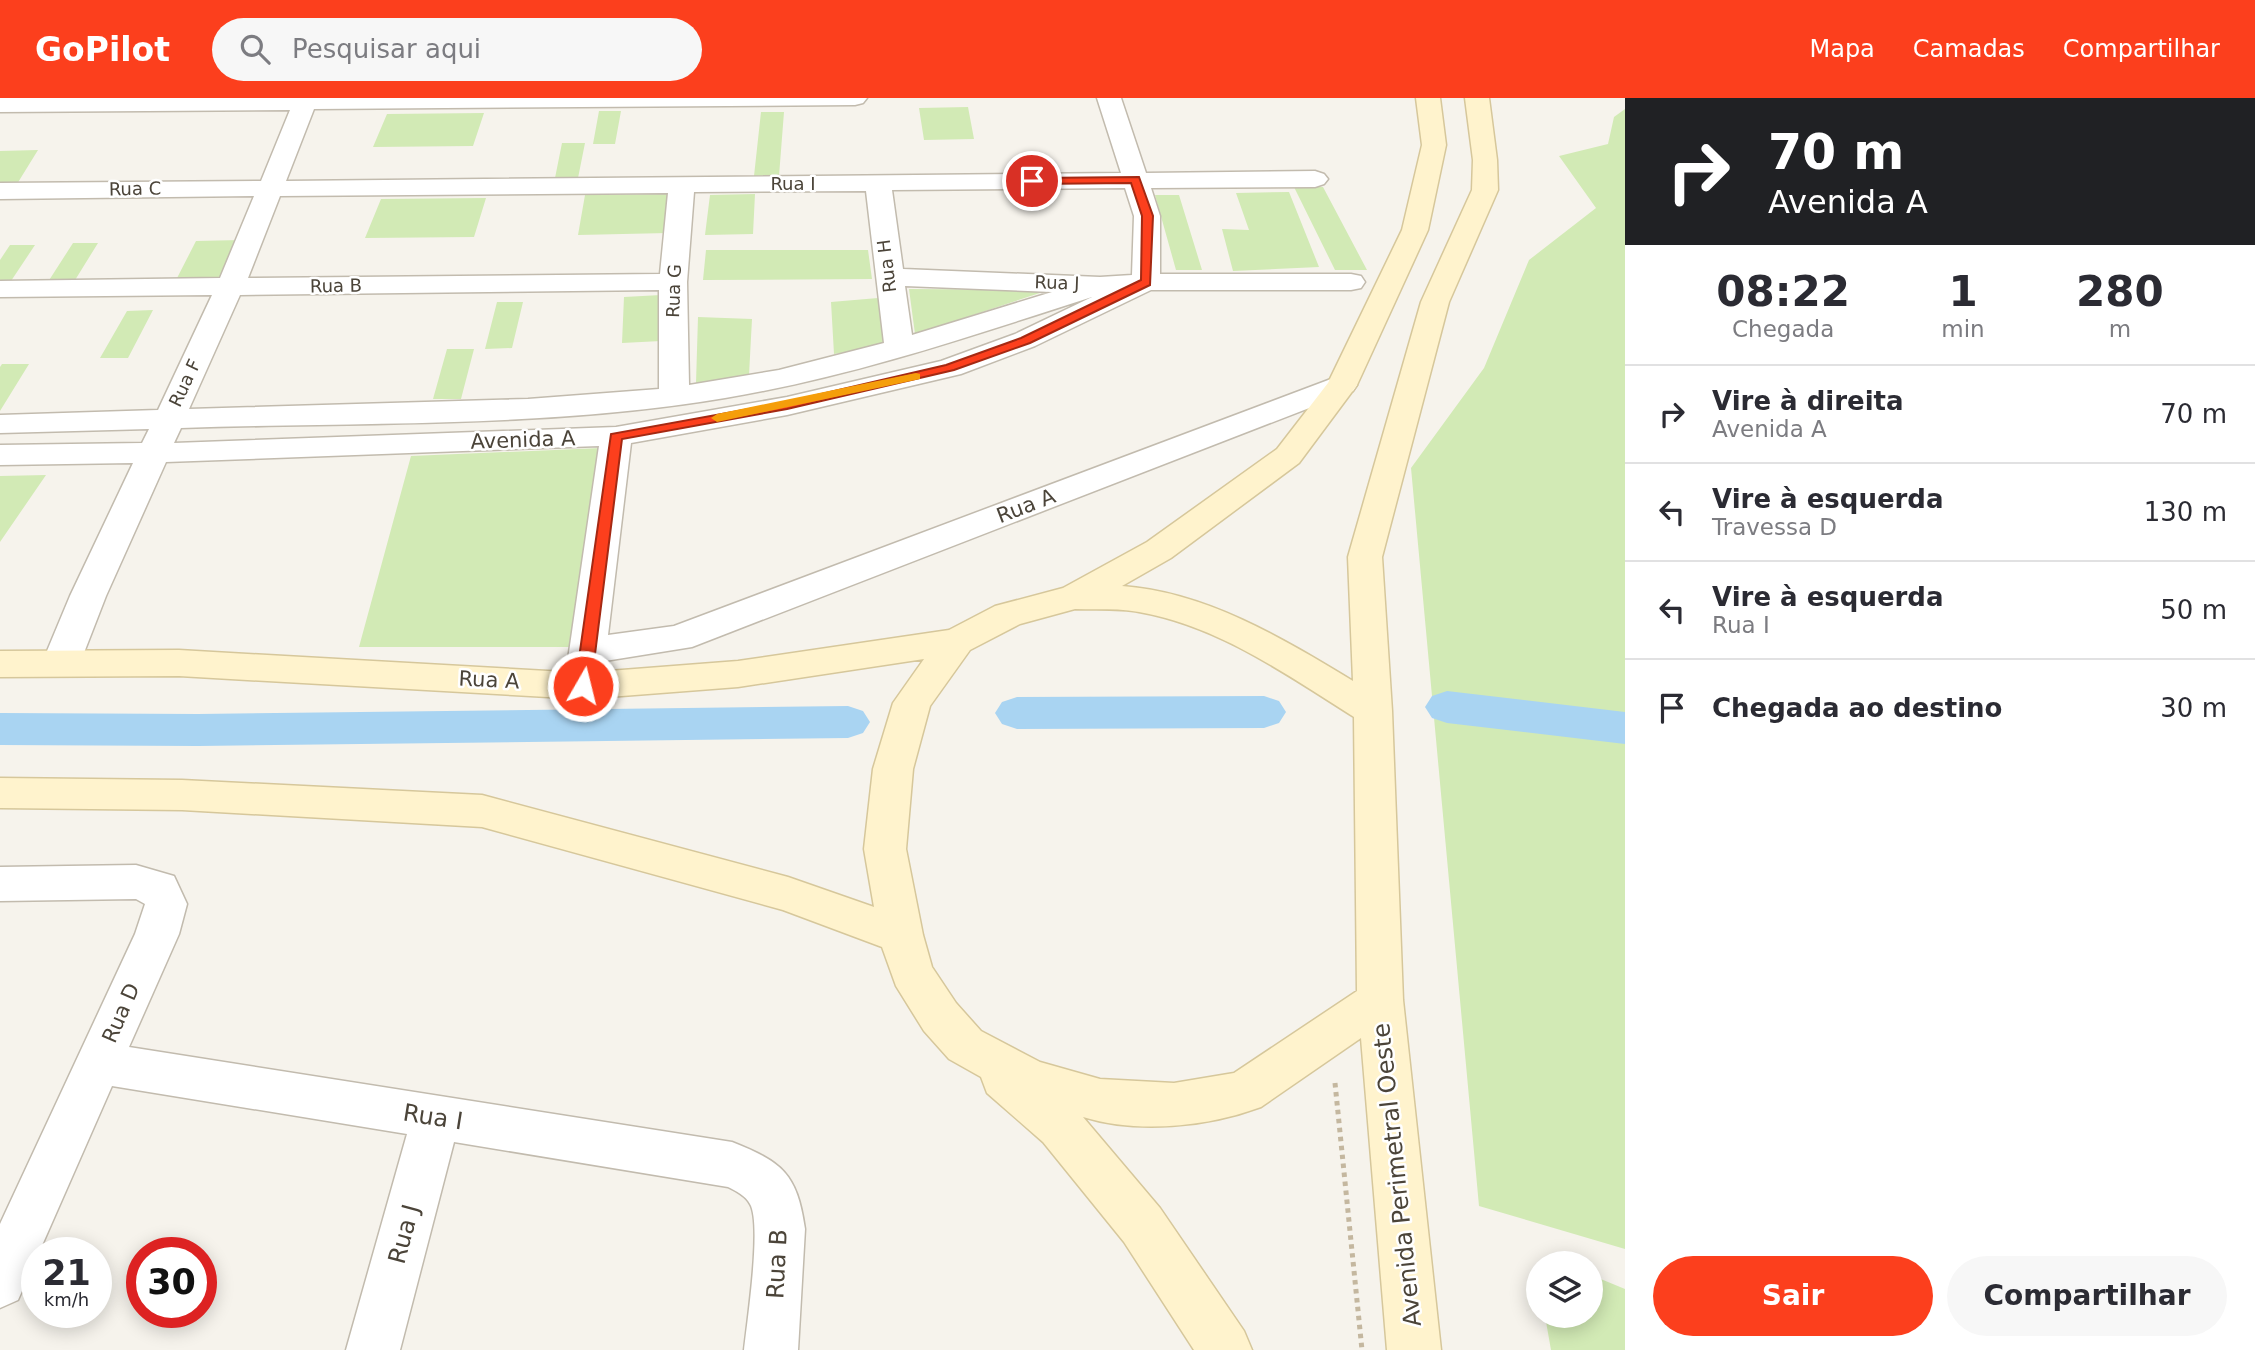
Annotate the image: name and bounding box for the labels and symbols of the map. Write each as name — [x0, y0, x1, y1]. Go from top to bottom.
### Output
pin — [1002, 151, 1062, 211]
street label: Rua I — [770, 173, 816, 194]
street label: Rua C — [109, 178, 161, 199]
street label: Rua H — [873, 238, 900, 294]
street label: Rua G — [662, 264, 685, 318]
street label: Rua J — [1034, 271, 1080, 294]
street label: Rua B — [310, 275, 362, 296]
street label: Rua F — [164, 356, 205, 410]
street label: Avenida A — [470, 426, 576, 454]
street label: Rua A — [993, 484, 1059, 528]
position arrow — [546, 649, 620, 723]
street label: Rua A — [458, 666, 521, 694]
street label: Rua D — [97, 979, 145, 1047]
street label: Avenida Perimetral Oeste — [1367, 1022, 1427, 1328]
street label: Rua I — [401, 1098, 465, 1136]
street label: Rua J — [383, 1201, 425, 1267]
street label: Rua B — [761, 1229, 793, 1299]
speed limit sign: 30 — [126, 1237, 217, 1328]

